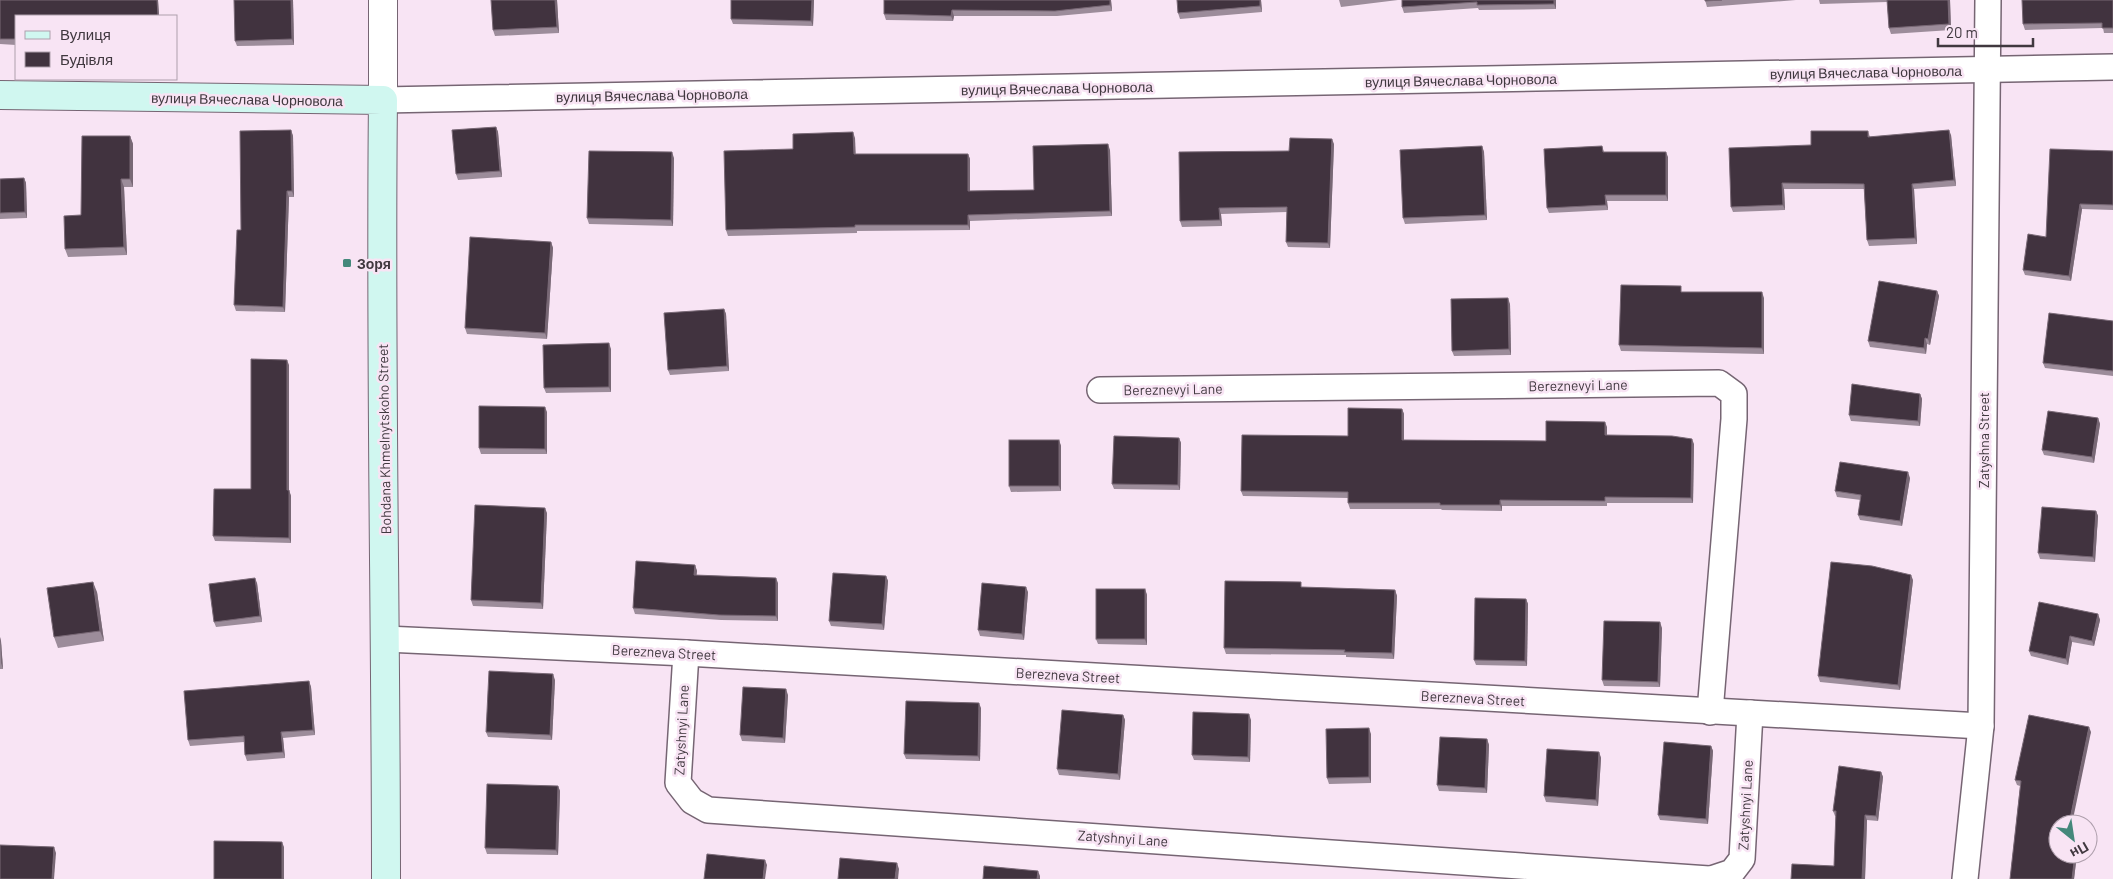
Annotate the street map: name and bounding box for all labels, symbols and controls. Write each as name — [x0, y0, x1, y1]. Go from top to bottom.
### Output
legend — [15, 15, 178, 80]
scale bar — [1938, 15, 2033, 47]
text: 20 m — [1946, 23, 1978, 41]
text: Вулиця — [60, 25, 111, 43]
text: Будівля — [60, 50, 113, 68]
street label: вулиця Вячеслава Чорновола — [1770, 62, 1962, 82]
street label: вулиця Вячеслава Чорновола — [1365, 70, 1557, 90]
street label: вулиця Вячеслава Чорновола — [961, 78, 1153, 98]
street label: вулиця Вячеслава Чорновола — [556, 85, 748, 105]
street label: вулиця Вячеслава Чорновола — [151, 89, 343, 109]
place label: Зоря — [357, 255, 391, 272]
marker: Зоря — [341, 257, 353, 269]
street label: Bohdana Khmelnytskoho Street — [374, 344, 394, 534]
street label: Bereznevyi Lane — [1528, 376, 1628, 394]
street label: Bereznevyi Lane — [1123, 380, 1223, 398]
street label: Zatyshna Street — [1975, 392, 1992, 488]
street label: Berezneva Street — [611, 641, 717, 663]
street label: Berezneva Street — [1015, 664, 1121, 686]
street label: Zatyshnyi Lane — [670, 684, 692, 776]
street label: Berezneva Street — [1420, 687, 1526, 709]
street label: Zatyshnyi Lane — [1734, 759, 1756, 851]
north arrow — [2048, 814, 2098, 864]
street label: Zatyshnyi Lane — [1077, 826, 1169, 850]
text: Пн — [2067, 839, 2092, 863]

